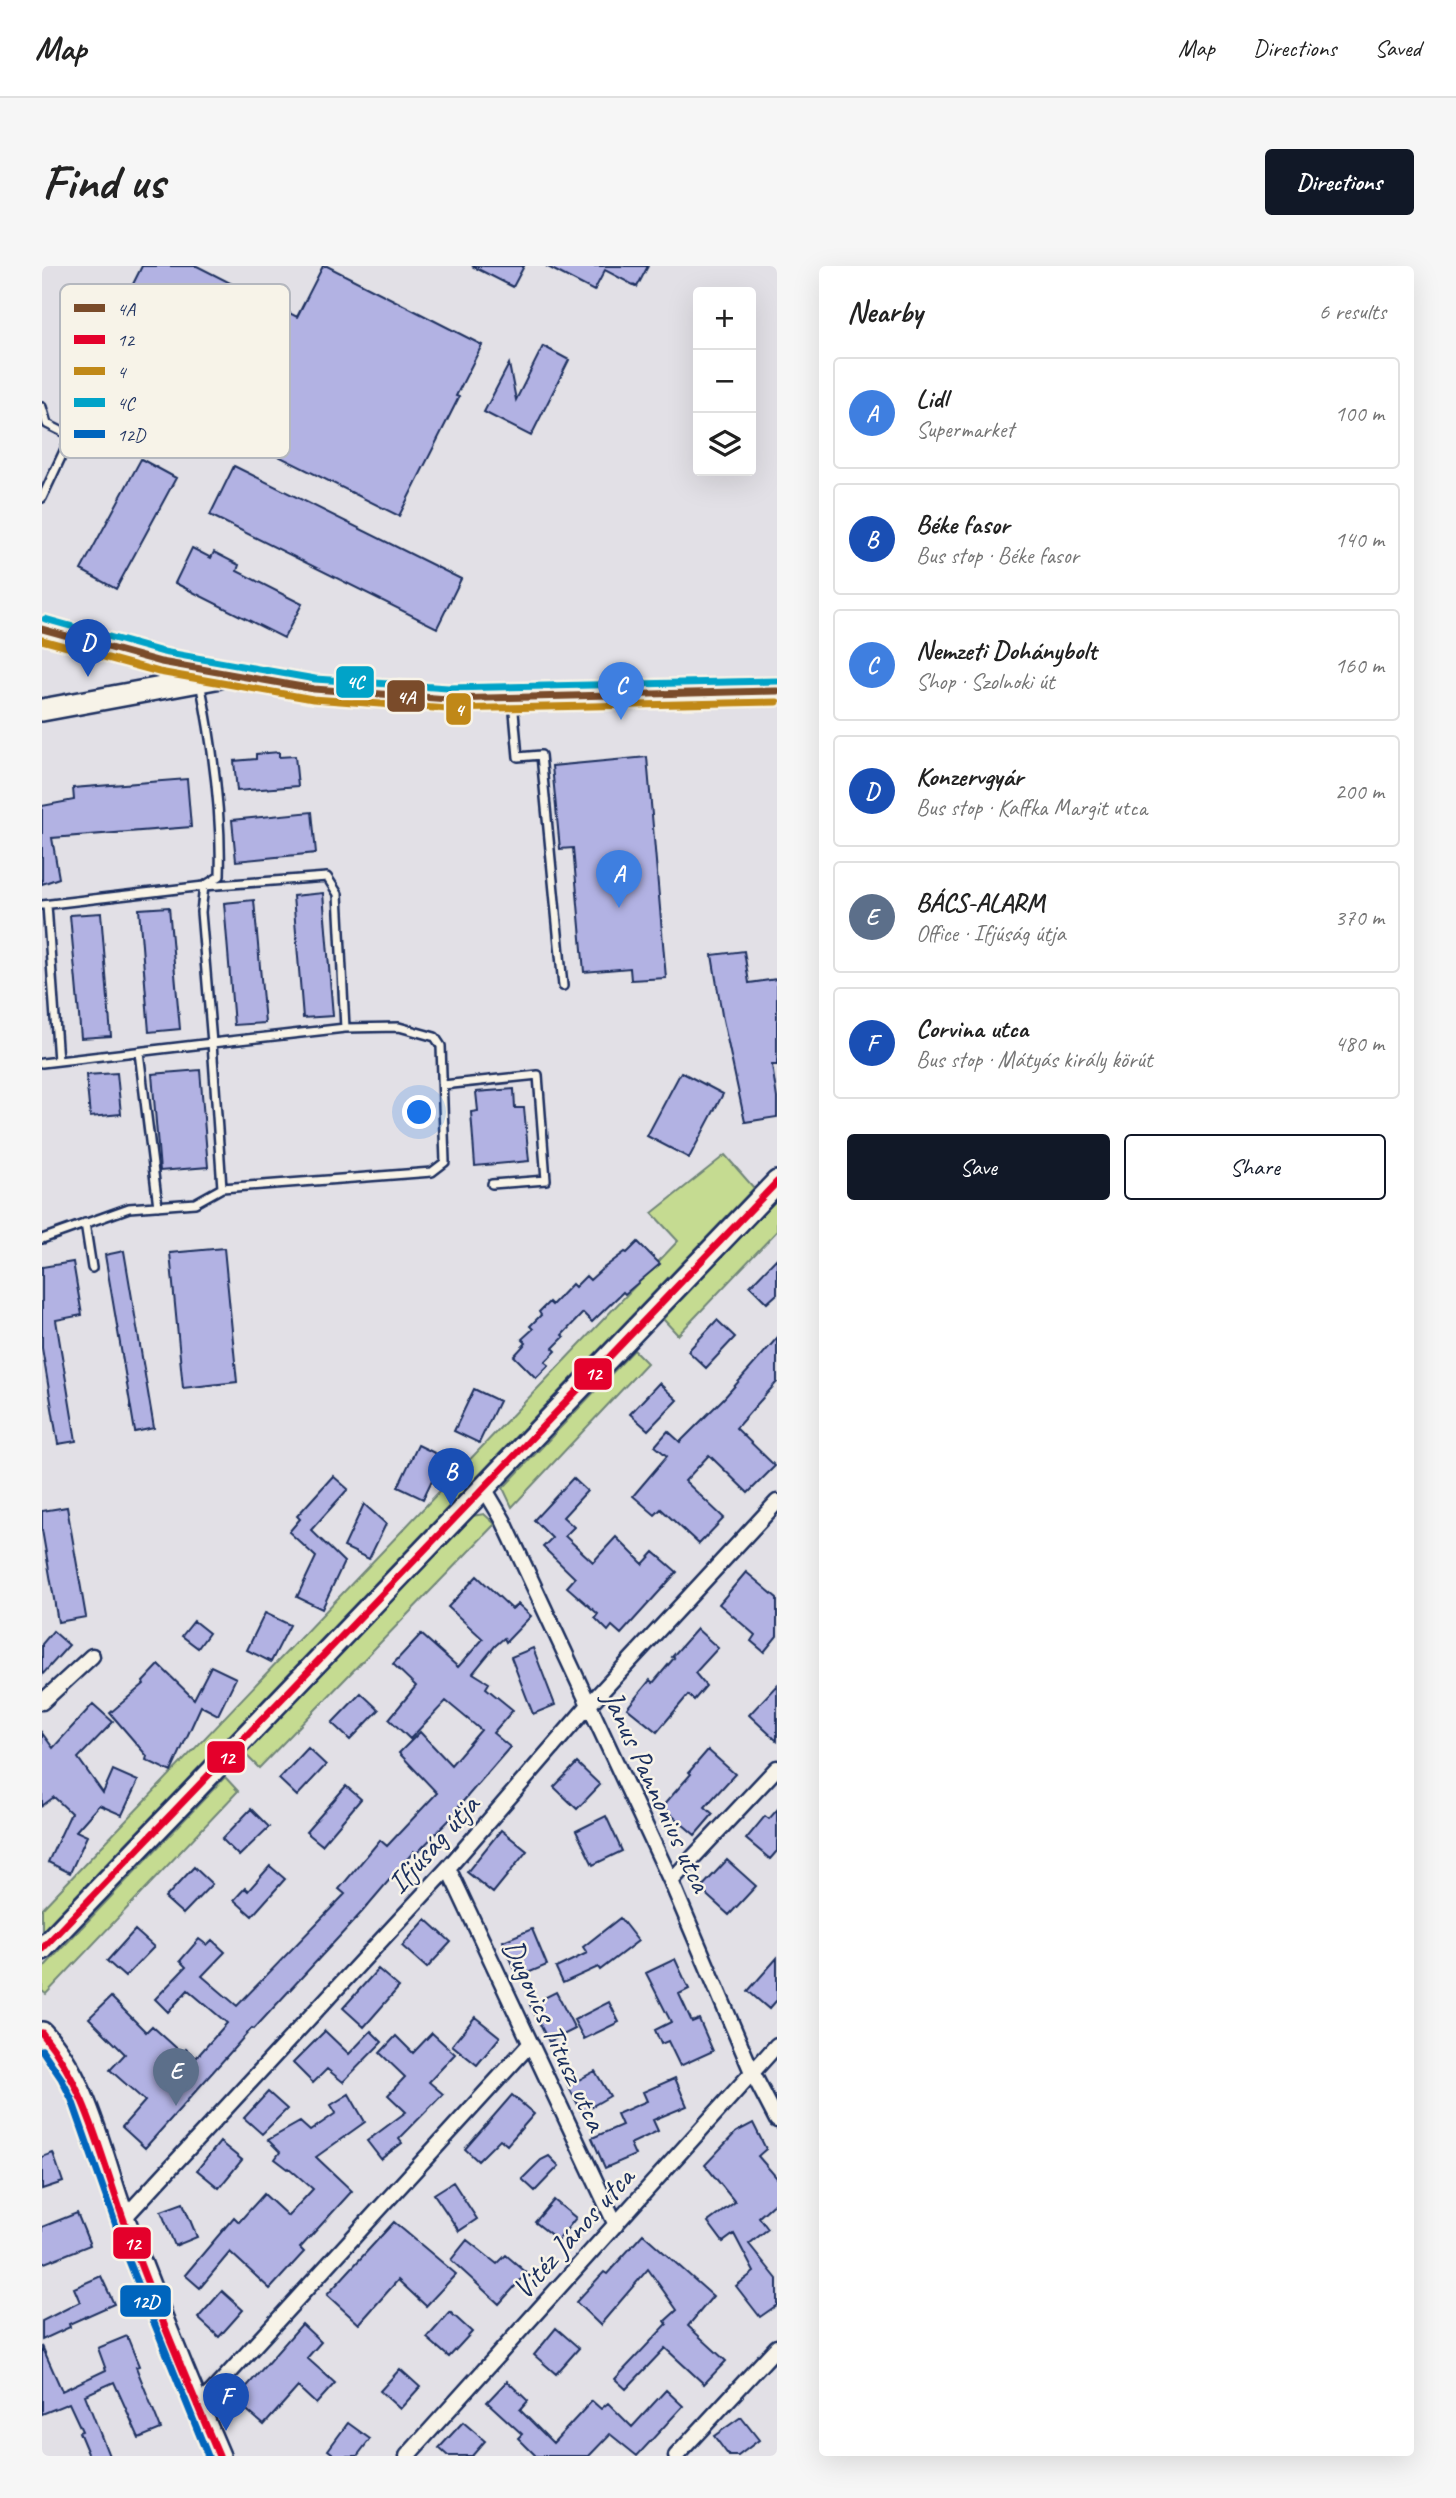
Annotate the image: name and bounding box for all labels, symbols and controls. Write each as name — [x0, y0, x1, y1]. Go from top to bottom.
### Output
text: Map — [35, 27, 86, 69]
text: Map — [1178, 33, 1215, 63]
text: Directions — [1253, 33, 1336, 63]
text: Saved — [1374, 33, 1421, 63]
button: Directions — [1265, 149, 1414, 215]
text: Find us — [42, 151, 164, 213]
legend — [60, 284, 290, 458]
map controls — [693, 287, 756, 476]
button: + — [693, 287, 756, 350]
text: Nearby — [847, 293, 923, 331]
text: 4A — [117, 297, 137, 321]
text: 6 results — [1319, 297, 1386, 326]
text: 12 — [117, 328, 136, 352]
button: − — [693, 350, 756, 413]
text: 4 — [117, 360, 128, 384]
text: Lidl — [916, 382, 948, 415]
text: 4C — [117, 391, 137, 415]
text: A — [866, 399, 878, 428]
text: 100 m — [1335, 399, 1384, 428]
button: layers — [693, 413, 756, 476]
text: Supermarket — [916, 415, 1014, 444]
text: 12D — [117, 423, 147, 447]
text: Béke fasor — [916, 508, 1009, 541]
text: B — [866, 525, 878, 554]
text: 140 m — [1335, 525, 1384, 554]
text: Bus stop · Béke fasor — [916, 541, 1079, 570]
pin: D — [65, 619, 111, 677]
text: Nemzeti Dohánybolt — [916, 634, 1096, 667]
text: C — [867, 651, 877, 680]
text: 160 m — [1335, 651, 1384, 680]
pin: C — [598, 662, 644, 720]
line badge: 4C — [335, 665, 375, 699]
text: Shop · Szolnoki út — [916, 667, 1054, 696]
text: 4C — [346, 670, 367, 694]
line badge: 4A — [386, 679, 426, 713]
text: 4A — [397, 685, 416, 709]
line badge: 4 — [445, 692, 472, 726]
text: 4 — [455, 698, 466, 722]
text: Konzervgyár — [916, 760, 1023, 793]
text: D — [865, 777, 879, 806]
text: 200 m — [1335, 777, 1384, 806]
text: Bus stop · Kaffka Margit utca — [916, 793, 1147, 822]
pin: A — [596, 850, 642, 908]
text: BÁCS-ALARM — [916, 886, 1045, 919]
text: E — [866, 903, 878, 932]
text: 370 m — [1335, 903, 1384, 932]
text: Office · Ifjúság útja — [916, 919, 1066, 948]
text: Corvina utca — [916, 1012, 1028, 1045]
text: F — [867, 1029, 877, 1058]
text: 480 m — [1335, 1029, 1384, 1058]
text: Bus stop · Mátyás király körút — [916, 1045, 1152, 1074]
your location — [402, 1095, 436, 1129]
button: Save — [847, 1134, 1110, 1200]
button: Share — [1124, 1134, 1386, 1200]
line badge: 12 — [573, 1357, 613, 1391]
text: 12 — [584, 1362, 604, 1386]
pin: B — [428, 1448, 474, 1506]
street label: Janus Pannonius utca — [593, 1682, 721, 1900]
line badge: 12 — [206, 1740, 246, 1774]
text: 12 — [217, 1746, 237, 1770]
street label: Ifjúság útja — [379, 1785, 489, 1901]
street label: Dugovics Titusz utca — [494, 1933, 617, 2138]
pin: E — [153, 2048, 199, 2106]
street label: Vitéz János utca — [504, 2157, 644, 2307]
line badge: 12 — [112, 2226, 152, 2260]
text: 12 — [123, 2232, 143, 2256]
line badge: 12D — [119, 2284, 172, 2318]
text: 12D — [131, 2290, 161, 2314]
pin: F — [203, 2373, 249, 2431]

